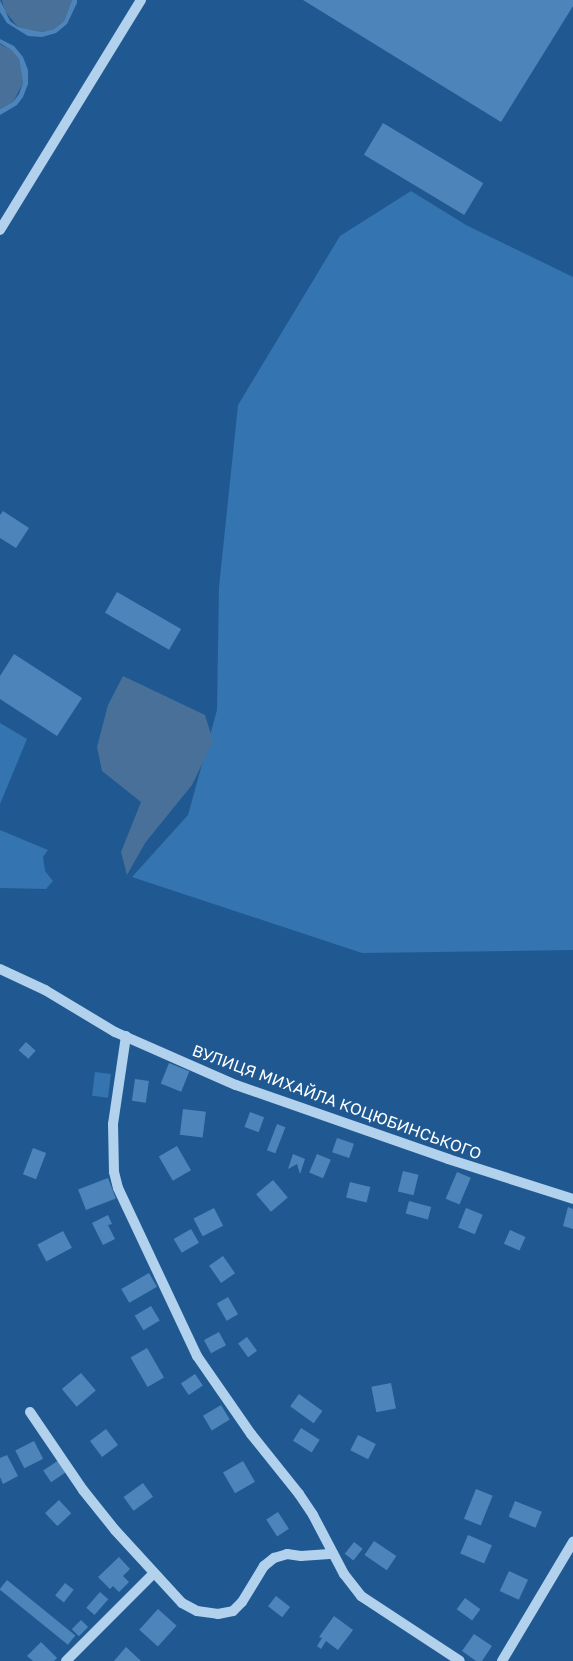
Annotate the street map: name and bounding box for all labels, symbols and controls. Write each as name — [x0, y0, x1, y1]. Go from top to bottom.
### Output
street label: ВУЛИЦЯ МИХАЙЛА КОЦЮБИНСЬКОГО — [190, 1041, 484, 1163]

